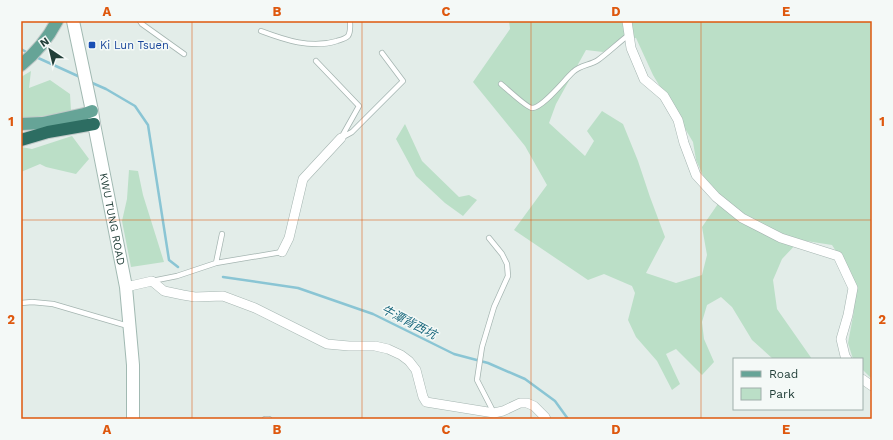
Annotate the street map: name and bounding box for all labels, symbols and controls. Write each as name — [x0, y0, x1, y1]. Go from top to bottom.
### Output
text: A — [103, 4, 112, 19]
text: B — [273, 4, 282, 19]
text: C — [442, 4, 451, 19]
text: D — [611, 4, 621, 19]
text: E — [782, 4, 790, 19]
north arrow — [30, 30, 70, 70]
text: N — [37, 35, 52, 50]
place label: Ki Lun Tsuen — [100, 39, 169, 52]
marker: Ki Lun Tsuen — [87, 40, 97, 50]
text: 1 — [8, 114, 14, 129]
text: 1 — [879, 114, 885, 129]
street label: KWU TUNG ROAD — [97, 172, 128, 266]
water label: 牛潭背西坑 — [379, 302, 441, 343]
text: 2 — [7, 312, 15, 327]
text: 2 — [878, 312, 886, 327]
legend — [733, 358, 863, 410]
text: Road — [769, 367, 798, 381]
text: Park — [769, 387, 795, 401]
text: A — [103, 422, 112, 437]
text: B — [273, 422, 282, 437]
text: C — [442, 422, 451, 437]
text: D — [611, 422, 621, 437]
text: E — [782, 422, 790, 437]

